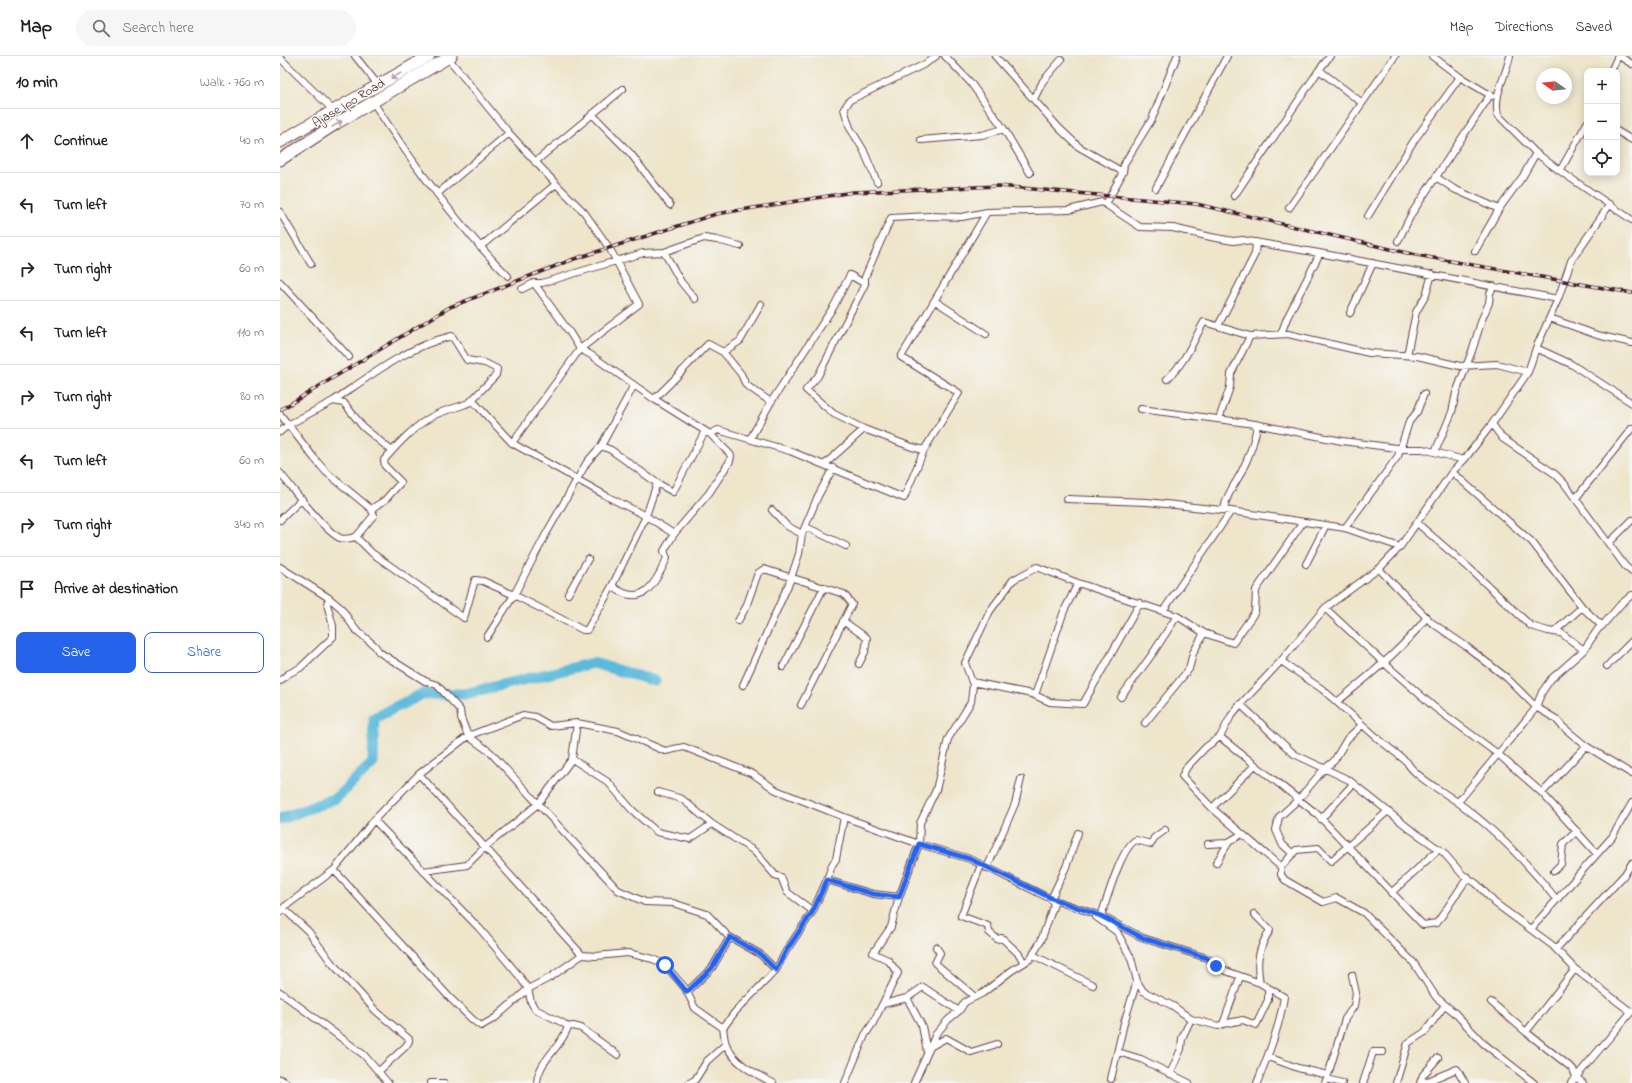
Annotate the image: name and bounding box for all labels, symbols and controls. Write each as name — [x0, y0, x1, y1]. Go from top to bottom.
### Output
search box — [76, 10, 356, 46]
text: Map — [20, 14, 52, 41]
icon: search — [90, 17, 112, 39]
text: Search here — [122, 17, 194, 39]
text: Map — [1450, 17, 1473, 38]
text: Directions — [1495, 17, 1553, 38]
text: Saved — [1575, 17, 1612, 38]
north arrow — [1536, 68, 1572, 104]
map controls — [1584, 68, 1620, 176]
button: + — [1584, 68, 1620, 104]
text: 10 min — [16, 70, 58, 95]
one-way arrow — [390, 72, 402, 80]
text: Walk · 760 m — [200, 73, 264, 92]
street label: Ajase Ipo Road — [309, 74, 389, 132]
button: − — [1584, 104, 1620, 140]
one-way arrow — [331, 120, 342, 128]
icon: ahead — [16, 130, 38, 152]
text: Continue — [54, 130, 108, 152]
text: 40 m — [240, 131, 264, 150]
button: locate — [1584, 140, 1620, 176]
icon: left — [16, 194, 38, 216]
text: Turn left — [54, 194, 107, 216]
text: 70 m — [240, 195, 264, 214]
icon: right — [16, 258, 38, 280]
text: Turn right — [54, 258, 112, 280]
text: 60 m — [239, 259, 264, 278]
icon: left — [16, 322, 38, 344]
text: Turn left — [54, 322, 107, 344]
text: 110 m — [237, 323, 264, 342]
icon: right — [16, 386, 38, 408]
text: Turn right — [54, 386, 112, 408]
text: 80 m — [240, 387, 264, 406]
icon: left — [16, 450, 38, 472]
text: Turn left — [54, 450, 107, 472]
text: 60 m — [239, 451, 264, 470]
icon: right — [16, 514, 38, 536]
text: Turn right — [54, 514, 112, 536]
text: 340 m — [234, 515, 264, 534]
icon: arrive — [16, 578, 38, 600]
text: Arrive at destination — [54, 578, 178, 600]
button: Save — [16, 632, 136, 673]
button: Share — [144, 632, 264, 673]
route start — [656, 956, 674, 974]
route end — [1207, 957, 1225, 975]

